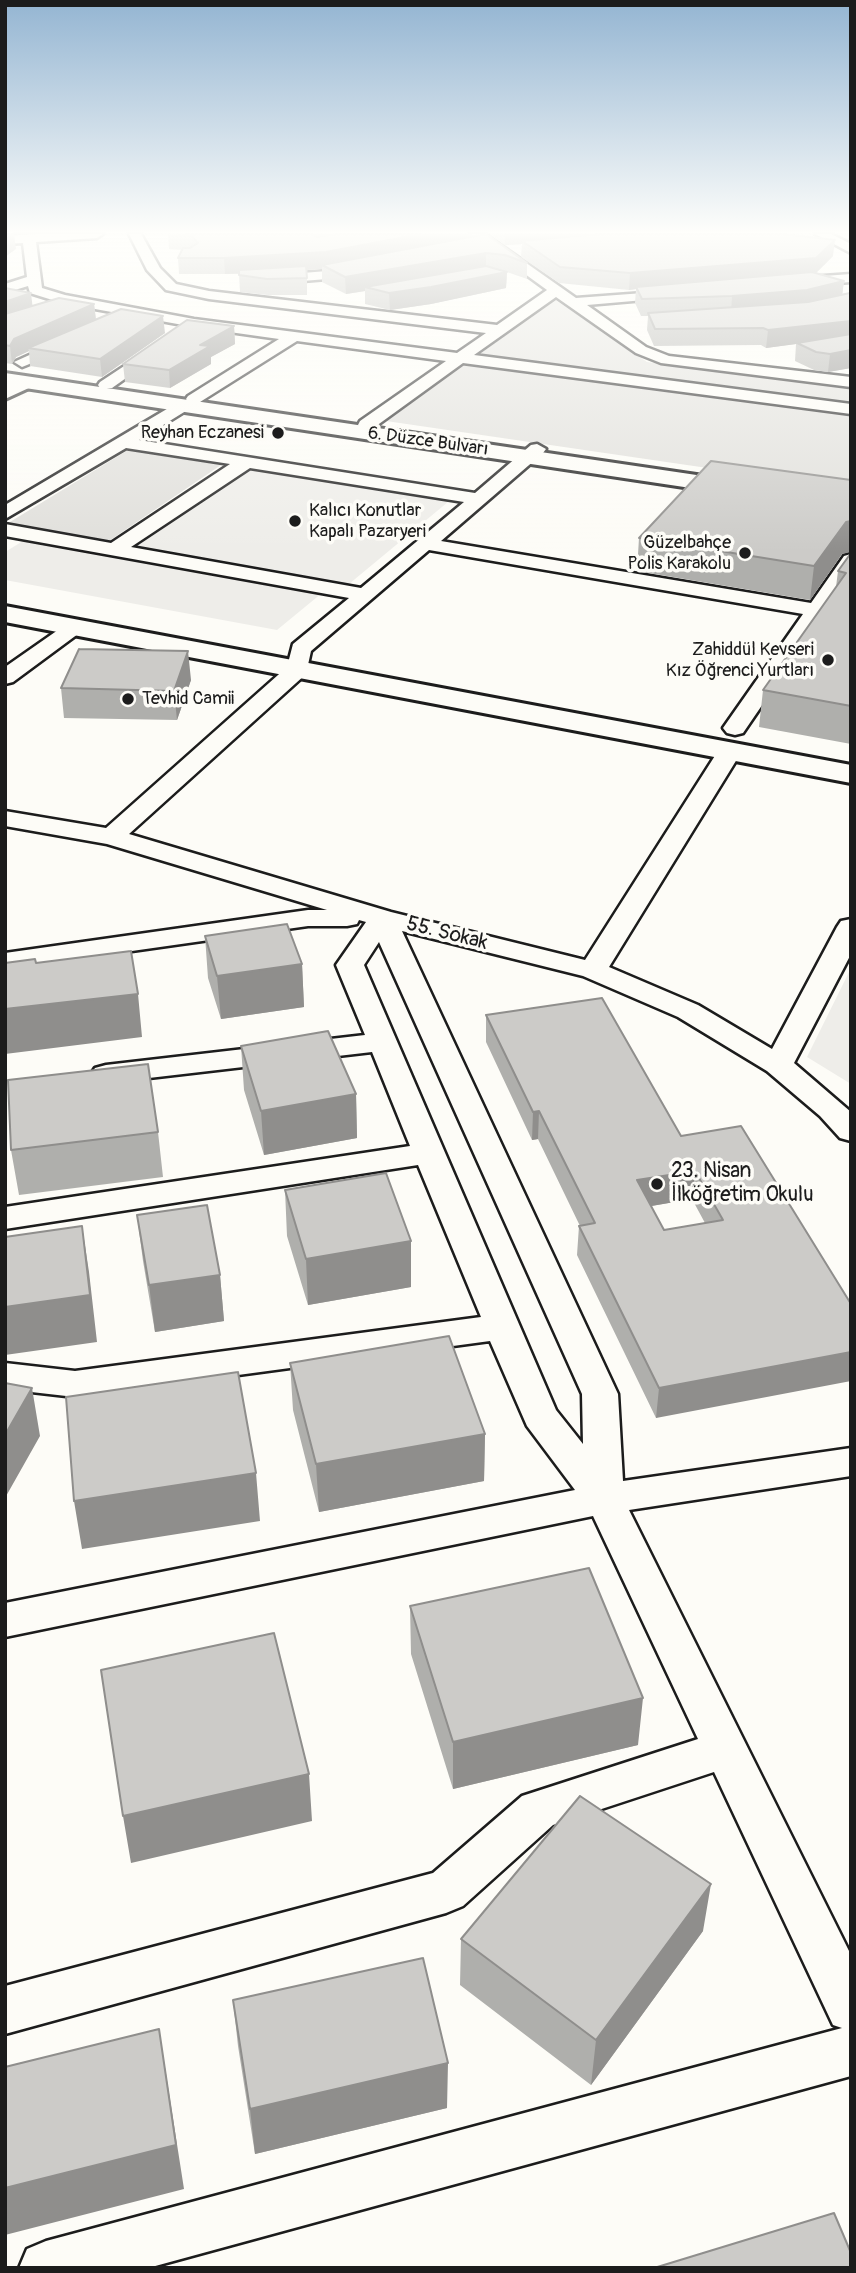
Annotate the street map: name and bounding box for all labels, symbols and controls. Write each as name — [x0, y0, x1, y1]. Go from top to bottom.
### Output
place label: Reyhan Eczanesi — [141, 422, 264, 444]
street label: 6. Düzce Bulvarı — [366, 423, 490, 461]
marker: Reyhan Eczanesi — [270, 425, 286, 441]
place label: Kalıcı Konutlar Kapalı Pazaryeri — [309, 500, 426, 542]
marker: Kalıcı Konutlar Kapalı Pazaryeri — [287, 513, 303, 529]
place label: Güzelbahçe Polis Karakolu — [627, 532, 731, 574]
marker: Güzelbahçe Polis Karakolu — [737, 545, 753, 561]
place label: Zahiddül Kevseri Kız Öğrenci Yurtları — [666, 639, 814, 682]
marker: Zahiddül Kevseri Kız Öğrenci Yurtları — [820, 652, 836, 668]
place label: Tevhid Camii — [142, 688, 234, 710]
marker: Tevhid Camii — [120, 691, 136, 707]
street label: 55. Sokak — [404, 912, 490, 956]
place label: 23. Nisan İlköğretim Okulu — [671, 1159, 814, 1209]
marker: 23. Nisan İlköğretim Okulu — [649, 1176, 665, 1192]

